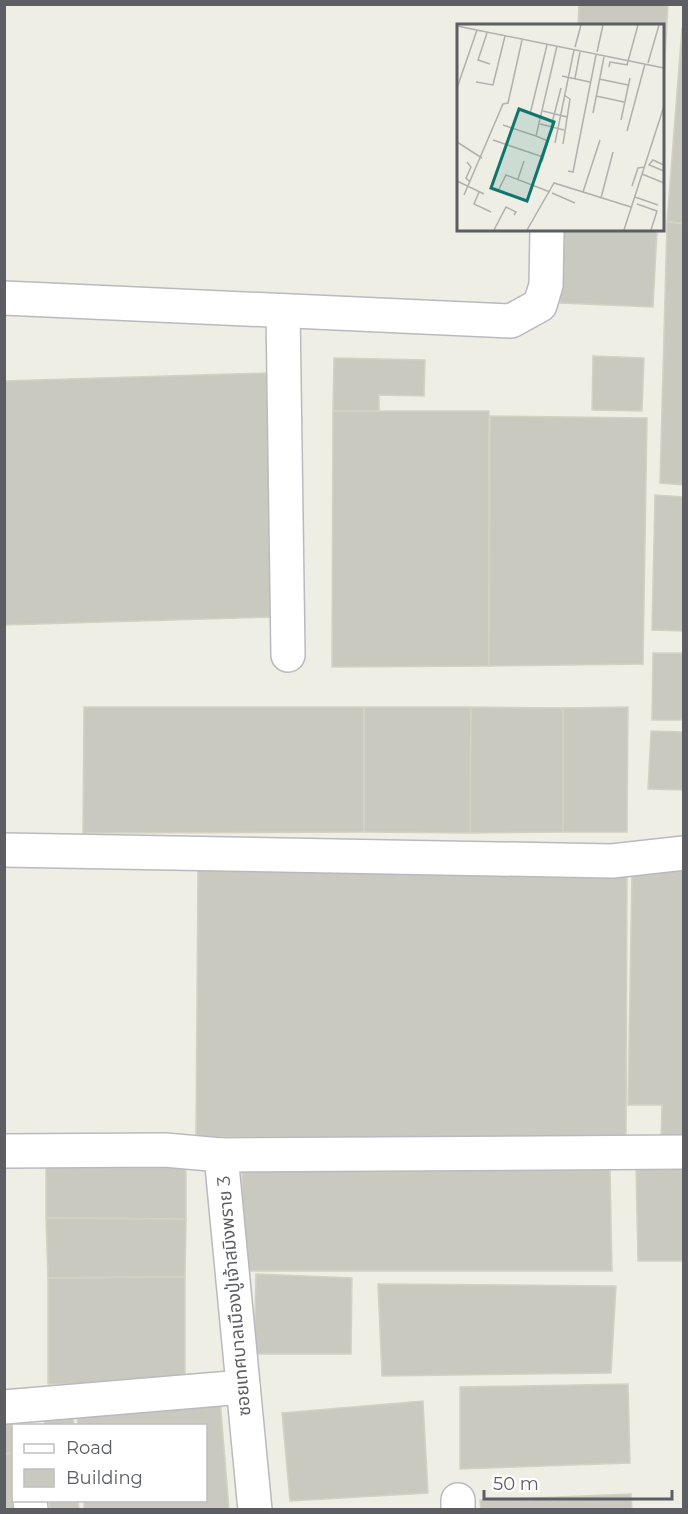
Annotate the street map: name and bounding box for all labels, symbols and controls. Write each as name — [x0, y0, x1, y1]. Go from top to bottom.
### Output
inset map — [457, 24, 664, 231]
street label: ซอยเทศบาลเมืองปู่เจ้าสมิงพราย 3 — [213, 1175, 256, 1417]
legend — [12, 1424, 207, 1502]
text: Road — [66, 1437, 113, 1459]
scale bar — [484, 1463, 672, 1501]
text: Building — [66, 1467, 143, 1489]
text: 50 m — [493, 1473, 539, 1495]

